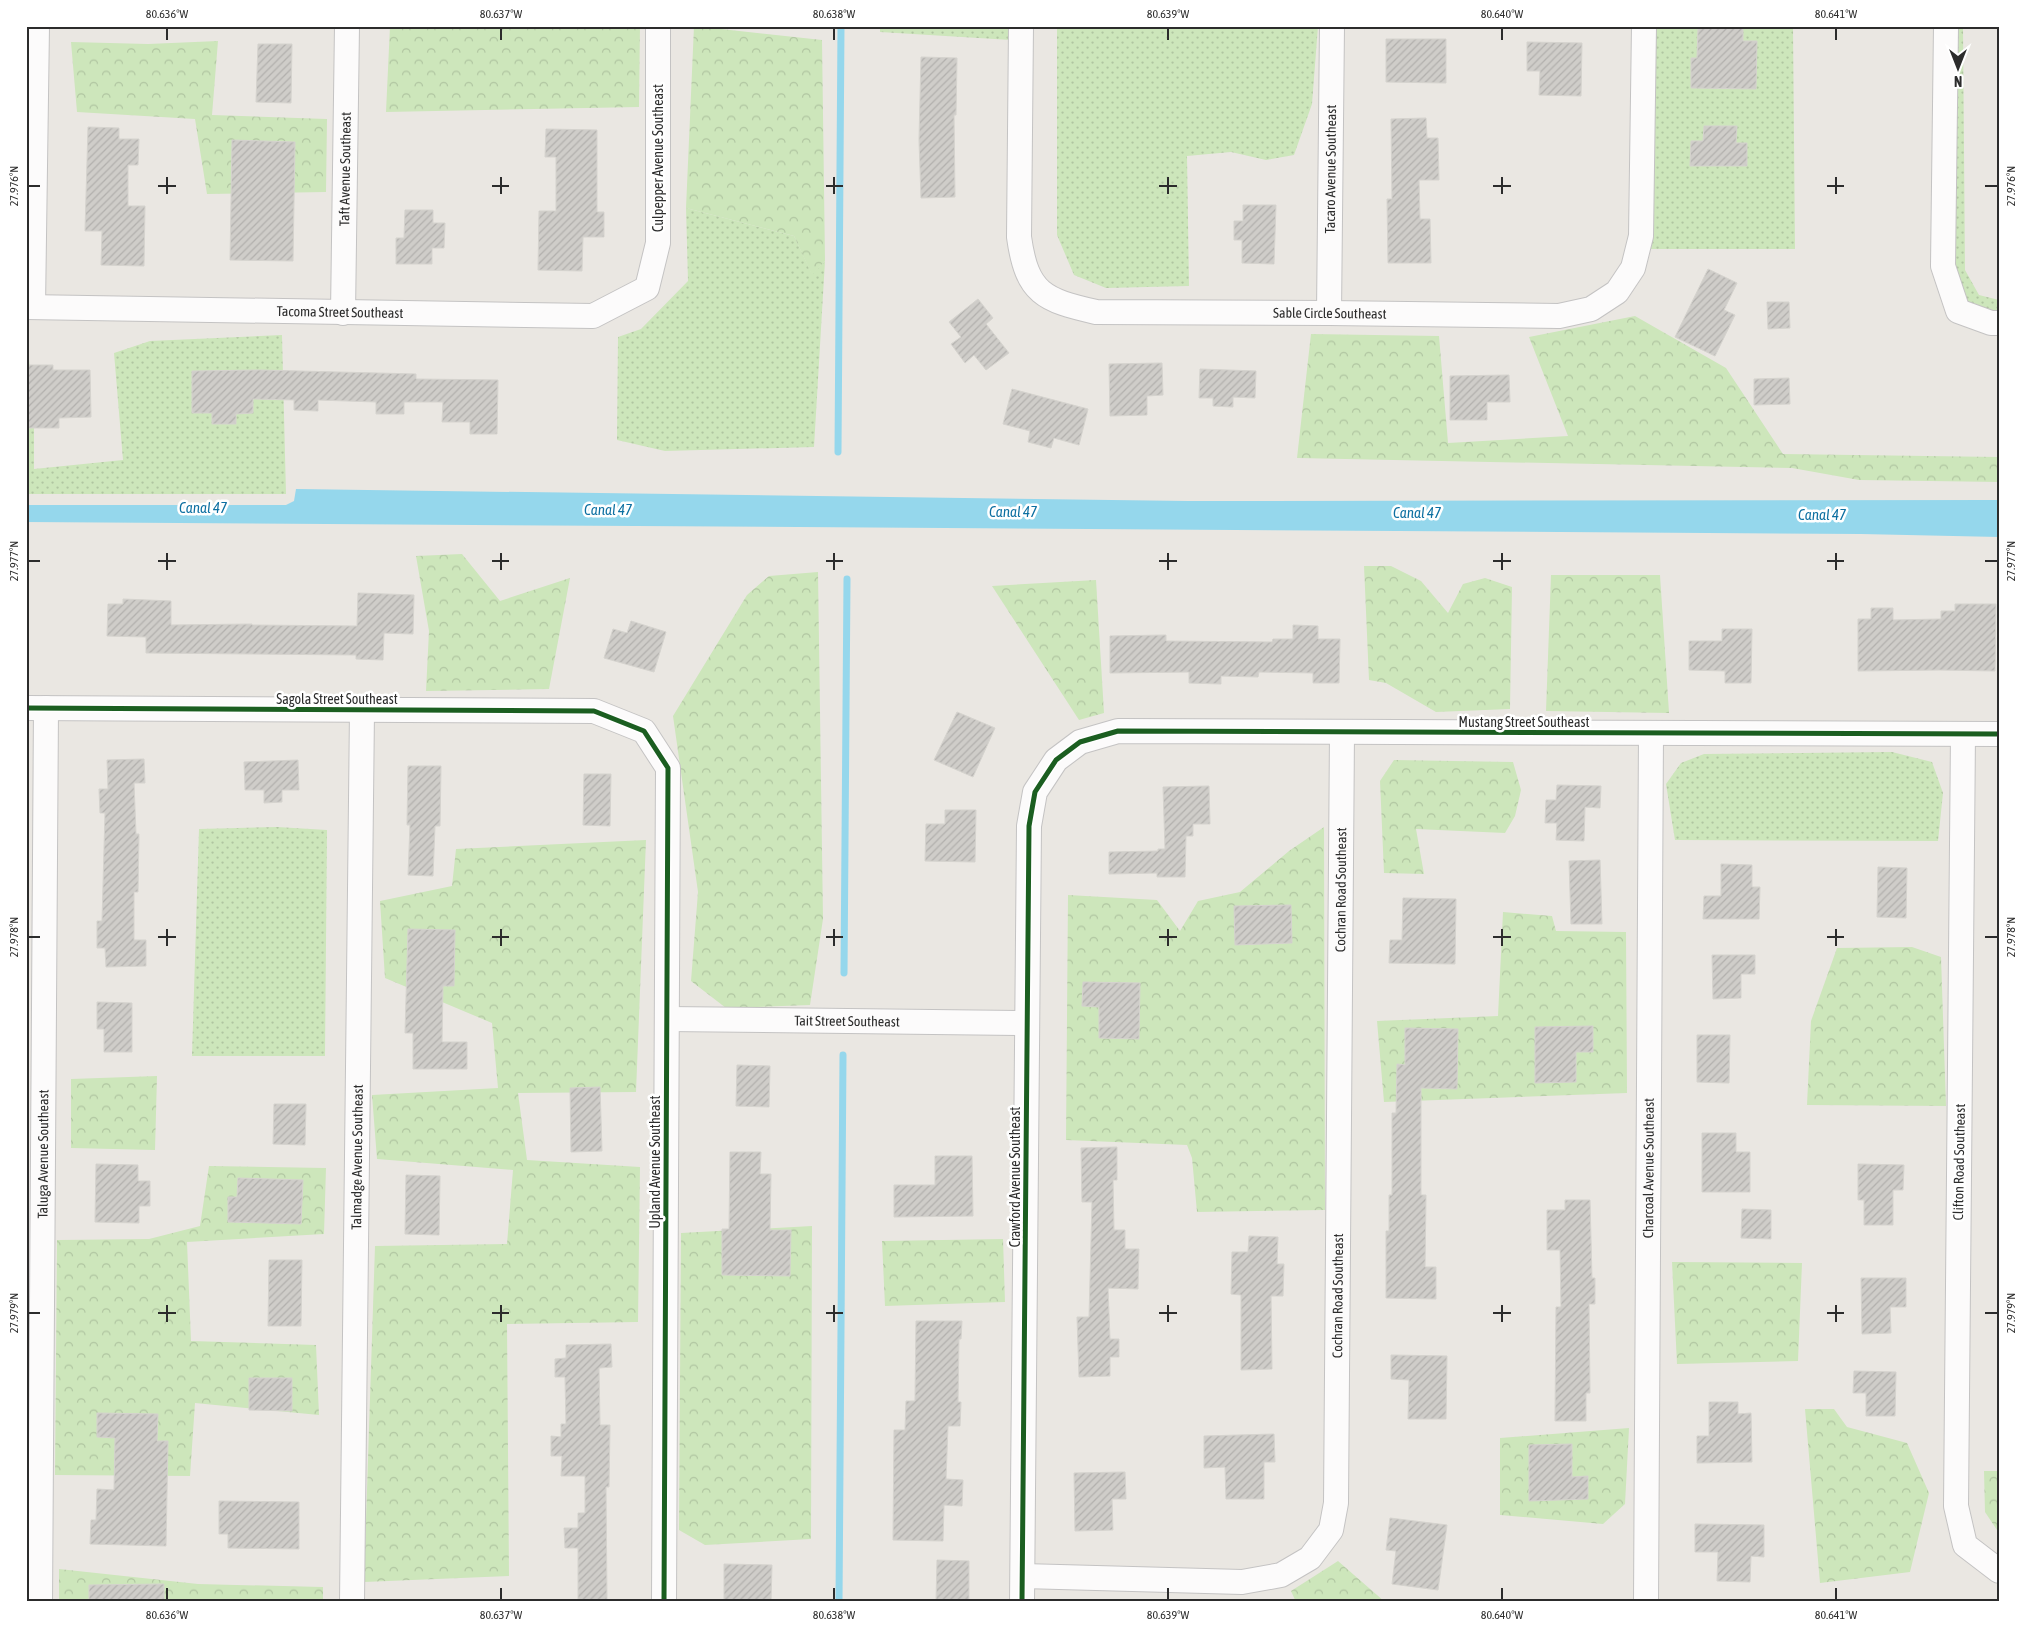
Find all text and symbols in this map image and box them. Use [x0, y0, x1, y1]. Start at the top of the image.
text: 80.636°W [146, 7, 188, 21]
text: 80.637°W [480, 7, 522, 21]
text: 80.638°W [813, 7, 855, 21]
text: 80.639°W [1147, 7, 1189, 21]
text: 80.640°W [1481, 7, 1523, 21]
text: 80.641°W [1815, 7, 1857, 21]
north arrow [1932, 42, 1982, 92]
text: N [1954, 73, 1962, 89]
street label: Culpepper Avenue Southeast [650, 84, 666, 232]
street label: Tacaro Avenue Southeast [1322, 105, 1339, 233]
street label: Taft Avenue Southeast [336, 112, 354, 226]
text: 27.976°N [7, 166, 21, 206]
text: 27.976°N [2004, 166, 2018, 206]
street label: Tacoma Street Southeast [277, 303, 403, 321]
street label: Sable Circle Southeast [1273, 305, 1387, 322]
water label: Canal 47 [179, 499, 227, 516]
water label: Canal 47 [584, 501, 632, 518]
water label: Canal 47 [989, 503, 1037, 520]
water label: Canal 47 [1393, 504, 1441, 521]
water label: Canal 47 [1798, 506, 1846, 523]
text: 27.977°N [7, 541, 21, 581]
text: 27.977°N [2004, 541, 2018, 581]
street label: Sagola Street Southeast [276, 691, 398, 707]
street label: Mustang Street Southeast [1459, 714, 1589, 730]
street label: Cochran Road Southeast [1332, 827, 1349, 952]
text: 27.978°N [7, 917, 21, 957]
text: 27.978°N [2004, 917, 2018, 957]
street label: Tait Street Southeast [794, 1012, 900, 1030]
street label: Talmadge Avenue Southeast [348, 1084, 366, 1230]
street label: Taluga Avenue Southeast [35, 1089, 51, 1219]
street label: Upland Avenue Southeast [647, 1095, 663, 1229]
street label: Charcoal Avenue Southeast [1640, 1098, 1657, 1238]
street label: Clifton Road Southeast [1950, 1103, 1968, 1221]
street label: Crawford Avenue Southeast [1007, 1107, 1023, 1247]
street label: Cochran Road Southeast [1329, 1233, 1346, 1358]
text: 27.979°N [7, 1293, 21, 1333]
text: 27.979°N [2004, 1293, 2018, 1333]
text: 80.636°W [146, 1608, 188, 1622]
text: 80.637°W [480, 1608, 522, 1622]
text: 80.638°W [813, 1608, 855, 1622]
text: 80.639°W [1147, 1608, 1189, 1622]
text: 80.640°W [1481, 1608, 1523, 1622]
text: 80.641°W [1815, 1608, 1857, 1622]

